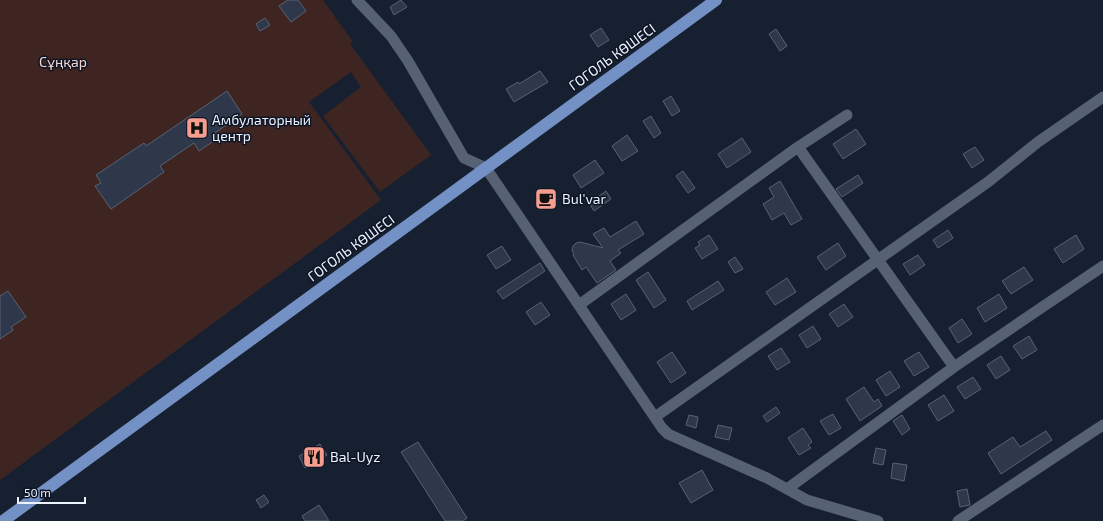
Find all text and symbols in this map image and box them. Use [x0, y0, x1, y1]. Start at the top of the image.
street label: ГОГОЛЬ КӨШЕСІ [565, 19, 658, 94]
park label: Сұңқар [39, 53, 87, 70]
place label: Амбулаторный центр [212, 111, 311, 144]
hospital icon: Амбулаторный центр [184, 115, 210, 141]
cafe icon: Bul'var [533, 186, 559, 212]
place label: Bul'var [562, 190, 606, 207]
street label: ГОГОЛЬ КӨШЕСІ [304, 210, 397, 285]
restaurant icon: Bal-Uyz [301, 444, 327, 470]
place label: Bal-Uyz [330, 448, 380, 465]
scale bar [18, 479, 85, 505]
text: 50 m [24, 485, 51, 499]

